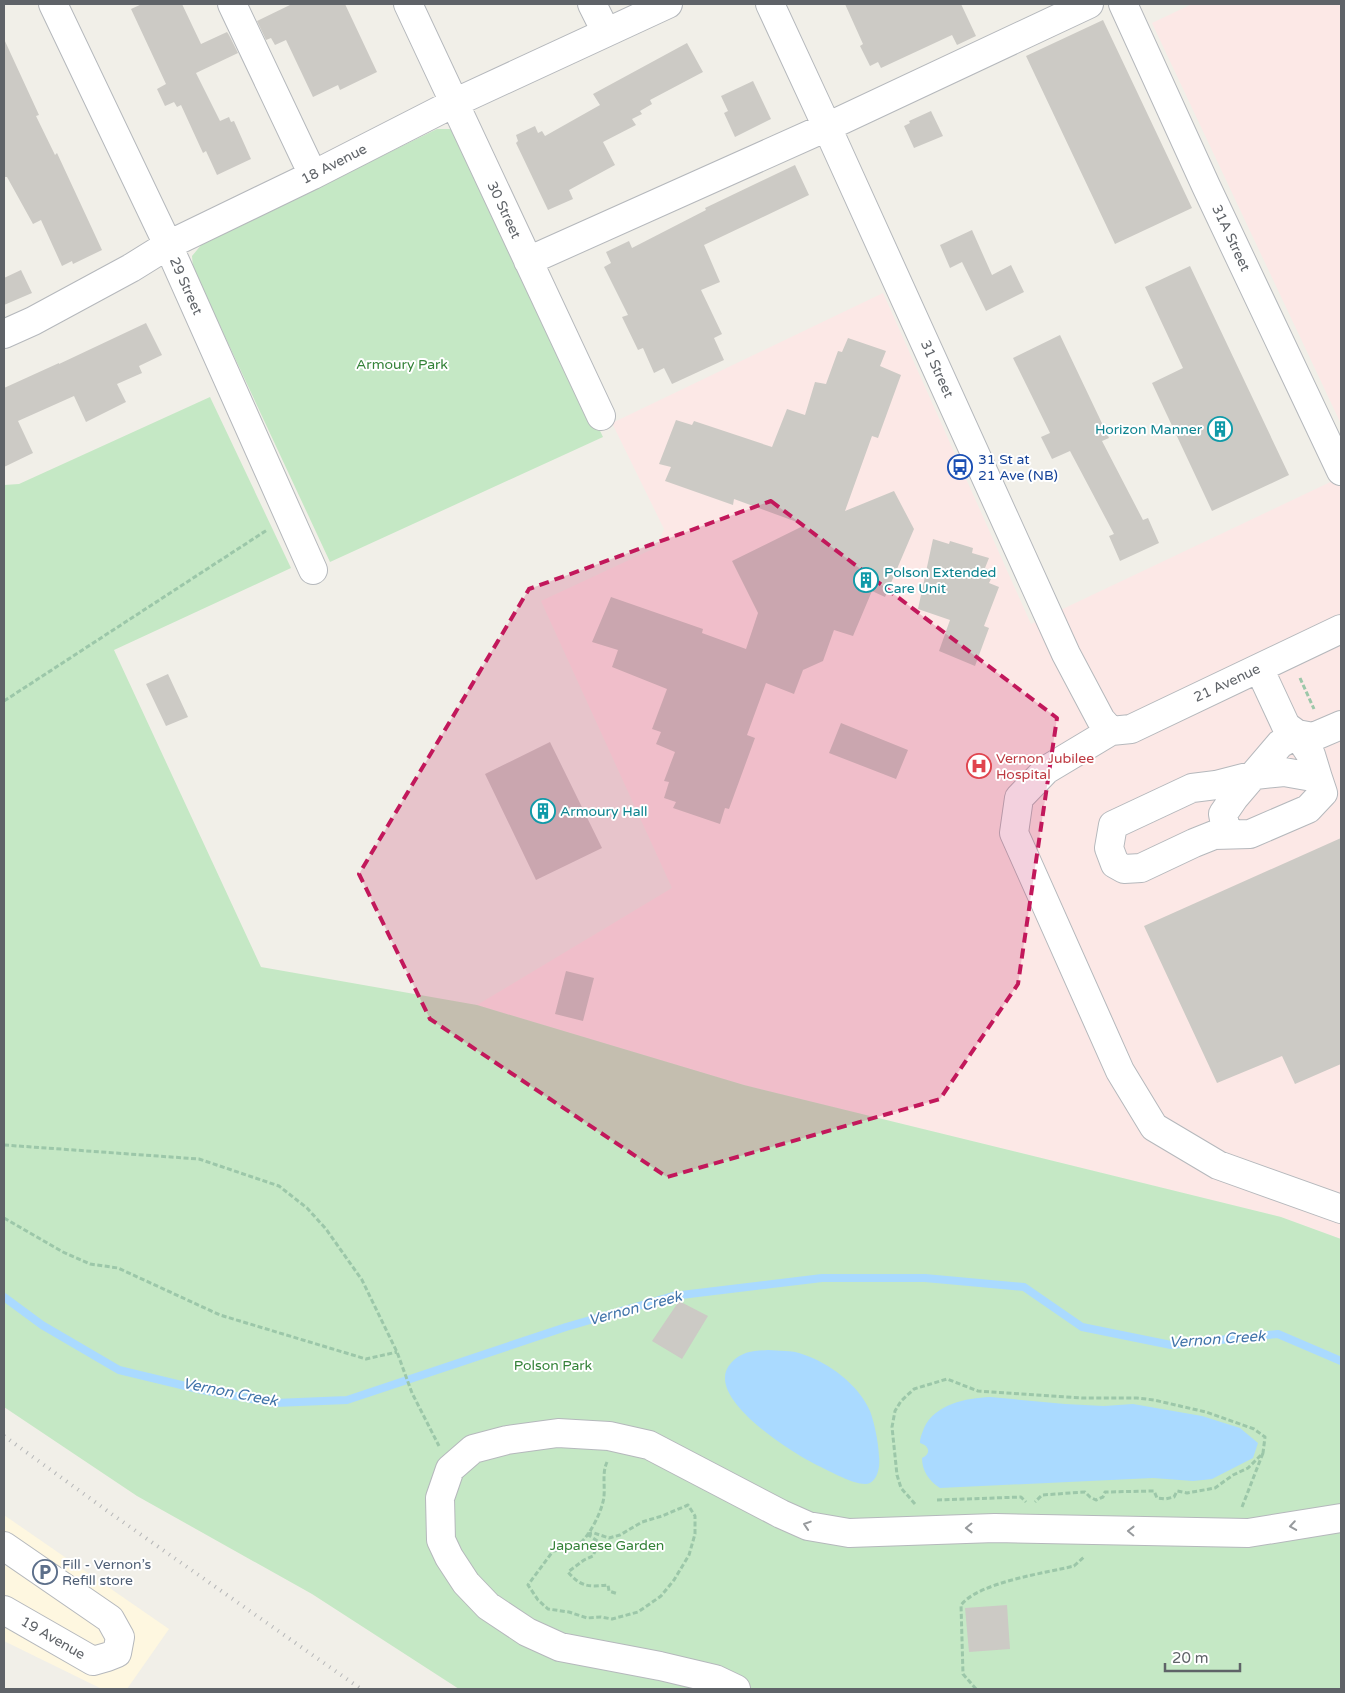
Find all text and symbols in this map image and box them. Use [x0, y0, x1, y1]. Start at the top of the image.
street label: 18 Avenue [298, 140, 370, 188]
street label: 30 Street [483, 179, 525, 242]
street label: 31A Street [1208, 202, 1254, 275]
street label: 29 Street [166, 255, 206, 318]
street label: 31 Street [917, 338, 957, 401]
park label: Armoury Park [356, 356, 448, 373]
building icon: Horizon Manner [1207, 416, 1233, 442]
place label: Horizon Manner [1095, 421, 1203, 438]
place label: 31 St at 21 Ave (NB) [978, 451, 1058, 484]
bus stop icon: 31 St at 21 Ave (NB) [947, 454, 973, 480]
place label: Polson Extended Care Unit [884, 564, 996, 597]
building icon: Polson Extended Care Unit [853, 567, 879, 593]
street label: 21 Avenue [1191, 660, 1263, 706]
place label: Vernon Jubilee Hospital [996, 750, 1094, 783]
hospital icon: Vernon Jubilee Hospital [966, 753, 992, 779]
building icon: Armoury Hall [530, 798, 556, 824]
place label: Armoury Hall [560, 803, 648, 820]
water label: Vernon Creek [586, 1286, 686, 1329]
water label: Vernon Creek [1168, 1327, 1267, 1351]
park label: Polson Park [514, 1357, 593, 1374]
water label: Vernon Creek [181, 1374, 281, 1410]
one-way arrow [803, 1520, 812, 1530]
one-way arrow [1289, 1520, 1297, 1530]
one-way arrow [964, 1523, 972, 1534]
one-way arrow [1127, 1525, 1135, 1536]
park label: Japanese Garden [550, 1537, 664, 1554]
place label: Fill - Vernon’s Refill store [62, 1556, 152, 1589]
parking icon: Fill - Vernon’s Refill store [32, 1559, 58, 1585]
street label: 19 Avenue [18, 1613, 88, 1663]
scale bar [1165, 1640, 1240, 1672]
text: 20 m [1172, 1649, 1209, 1667]

